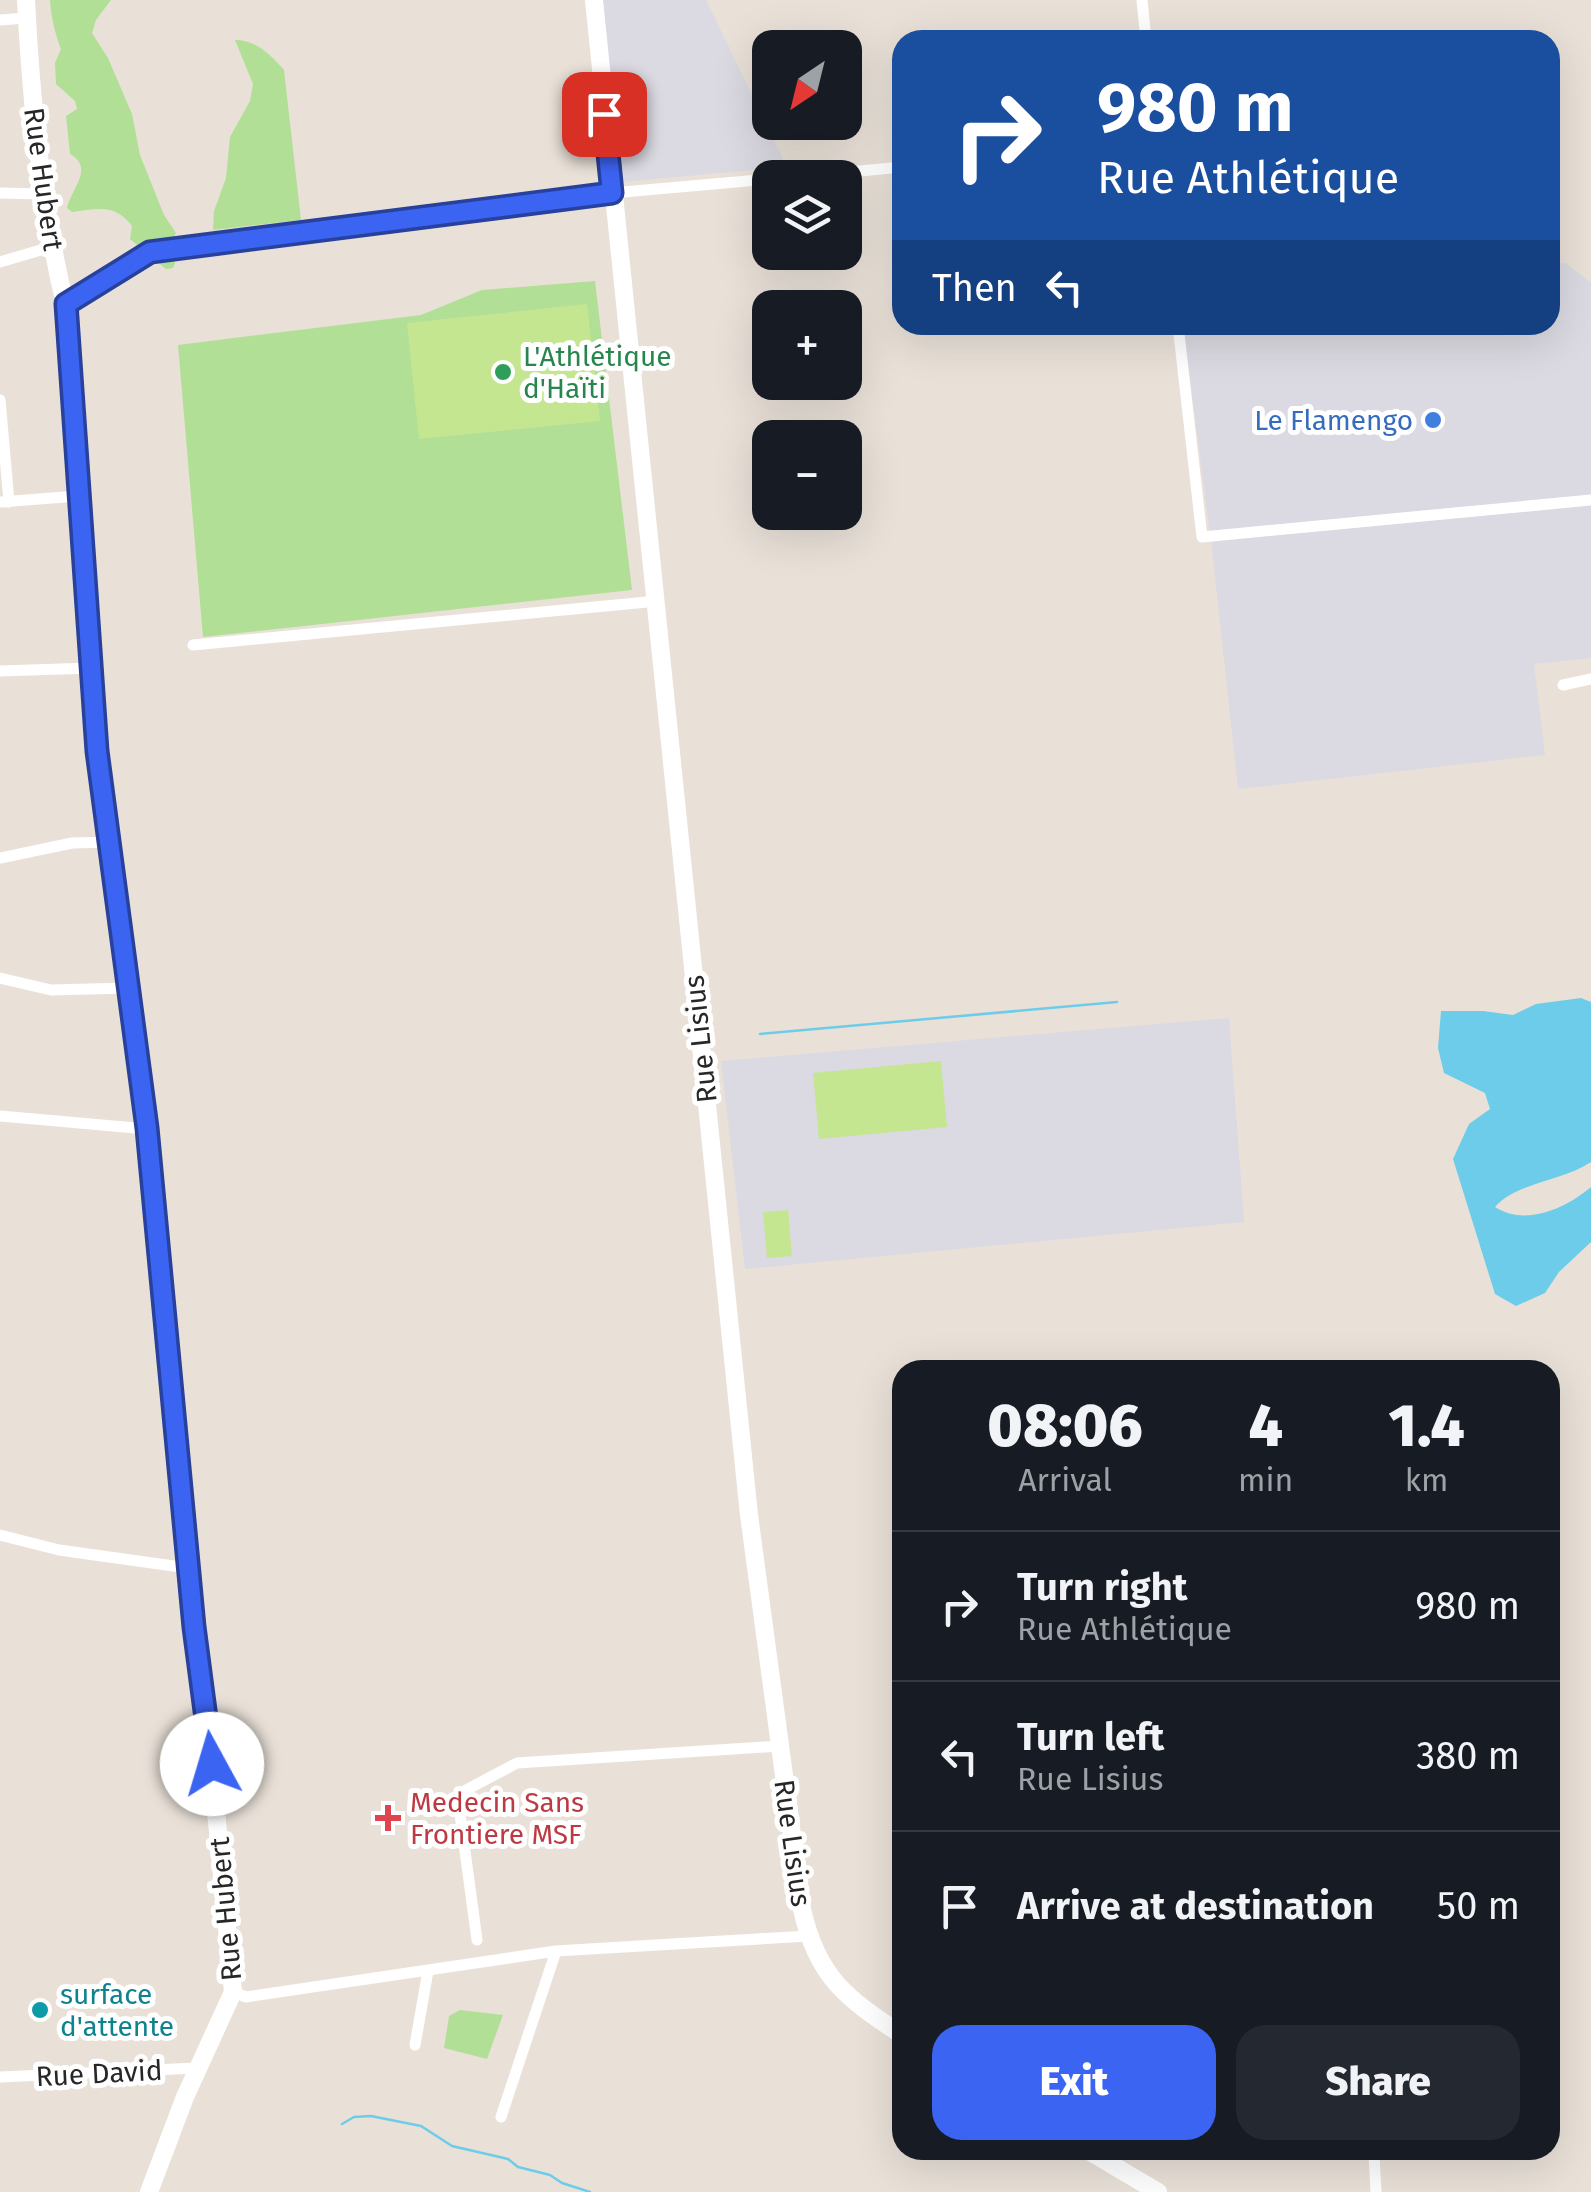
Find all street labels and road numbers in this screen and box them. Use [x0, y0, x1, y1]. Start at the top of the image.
street label: Rue Hubert [17, 105, 70, 254]
street label: Rue Lisius [677, 974, 724, 1104]
street label: Rue Lisius [767, 1777, 818, 1909]
street label: Rue Hubert [203, 1835, 248, 1982]
street label: Rue David [35, 2054, 163, 2093]

